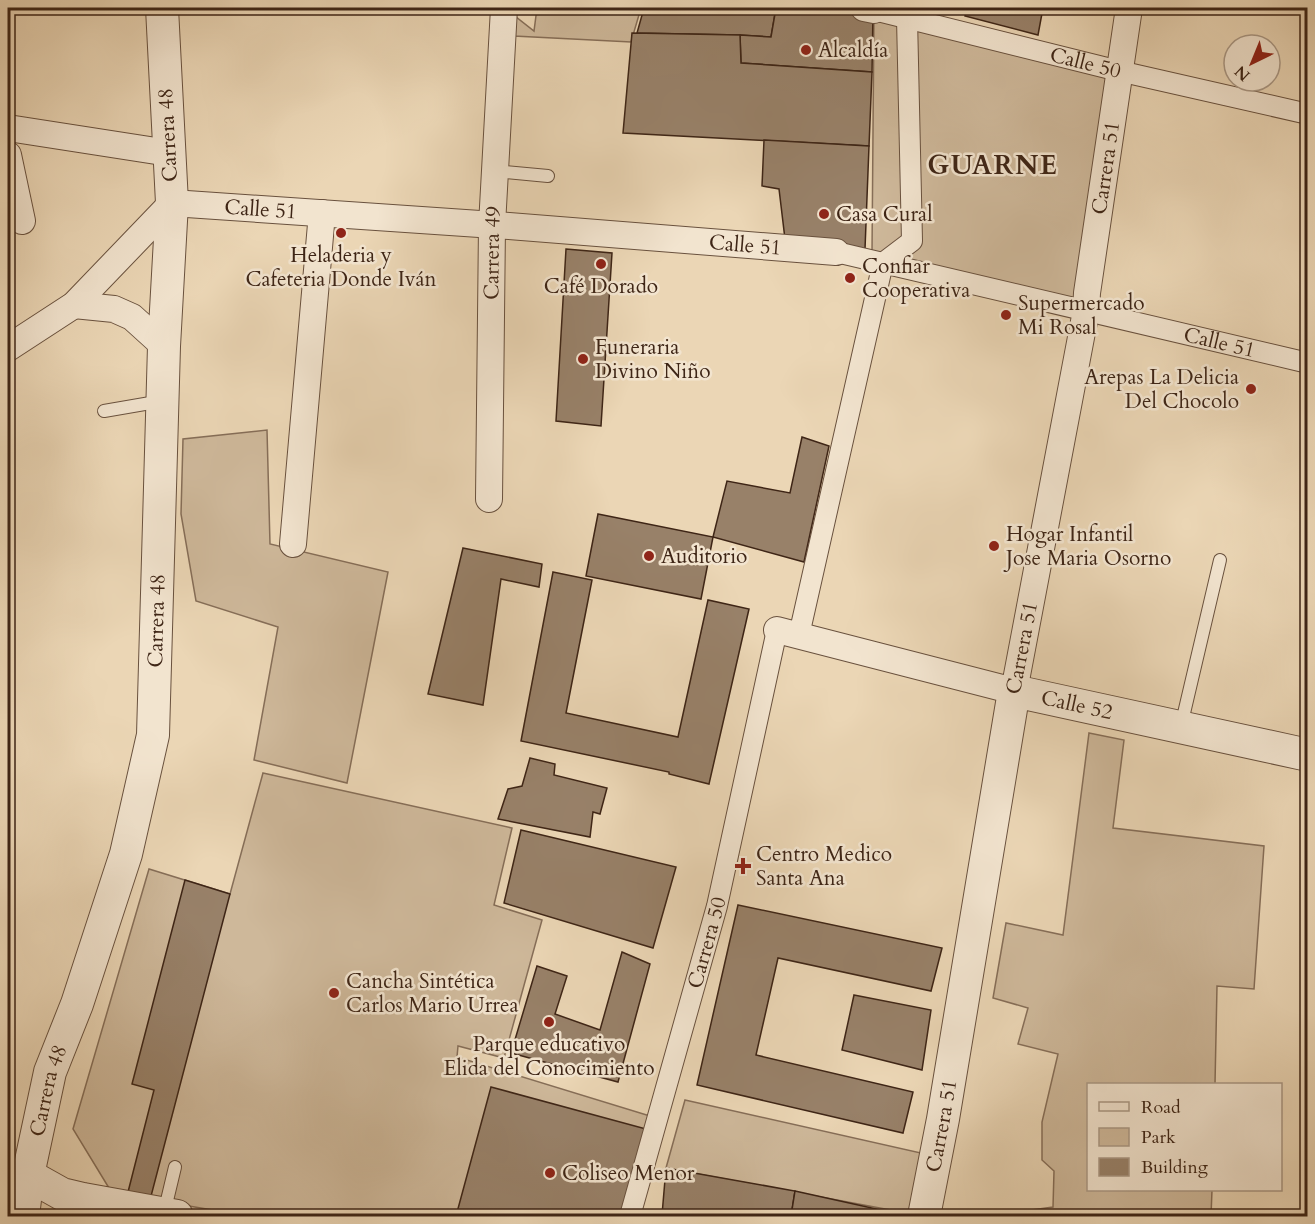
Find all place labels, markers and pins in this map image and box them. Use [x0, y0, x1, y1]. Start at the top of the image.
place label: Alcaldía [818, 36, 888, 65]
marker: Alcaldía [799, 43, 813, 57]
place label: Casa Cural [836, 200, 933, 229]
marker: Casa Cural [817, 207, 831, 221]
marker: Heladeria y Cafeteria Donde Iván [334, 226, 348, 240]
place label: Heladeria y Cafeteria Donde Iván [245, 241, 437, 294]
place label: Confiar Cooperativa [862, 252, 970, 305]
marker: Café Dorado [594, 257, 608, 271]
marker: Confiar Cooperativa [843, 271, 857, 285]
place label: Café Dorado [544, 272, 658, 301]
place label: Supermercado Mi Rosal [1018, 289, 1145, 342]
marker: Supermercado Mi Rosal [999, 308, 1013, 322]
place label: Funeraria Divino Niño [595, 333, 711, 386]
marker: Funeraria Divino Niño [576, 352, 590, 366]
place label: Arepas La Delicia Del Chocolo [1084, 363, 1239, 416]
marker: Arepas La Delicia Del Chocolo [1244, 382, 1258, 396]
place label: Hogar Infantil Jose Maria Osorno [1003, 520, 1171, 573]
marker: Hogar Infantil Jose Maria Osorno [987, 539, 1001, 553]
place label: Auditorio [661, 542, 747, 571]
marker: Auditorio [642, 549, 656, 563]
place label: Centro Medico Santa Ana [756, 840, 892, 893]
marker: Centro Medico Santa Ana [734, 857, 752, 875]
place label: Cancha Sintética Carlos Mario Urrea [346, 967, 519, 1020]
marker: Cancha Sintética Carlos Mario Urrea [327, 986, 341, 1000]
marker: Parque educativo Elida del Conocimiento [542, 1015, 556, 1029]
place label: Parque educativo Elida del Conocimiento [443, 1030, 655, 1083]
place label: Coliseo Menor [562, 1159, 695, 1188]
marker: Coliseo Menor [543, 1166, 557, 1180]

